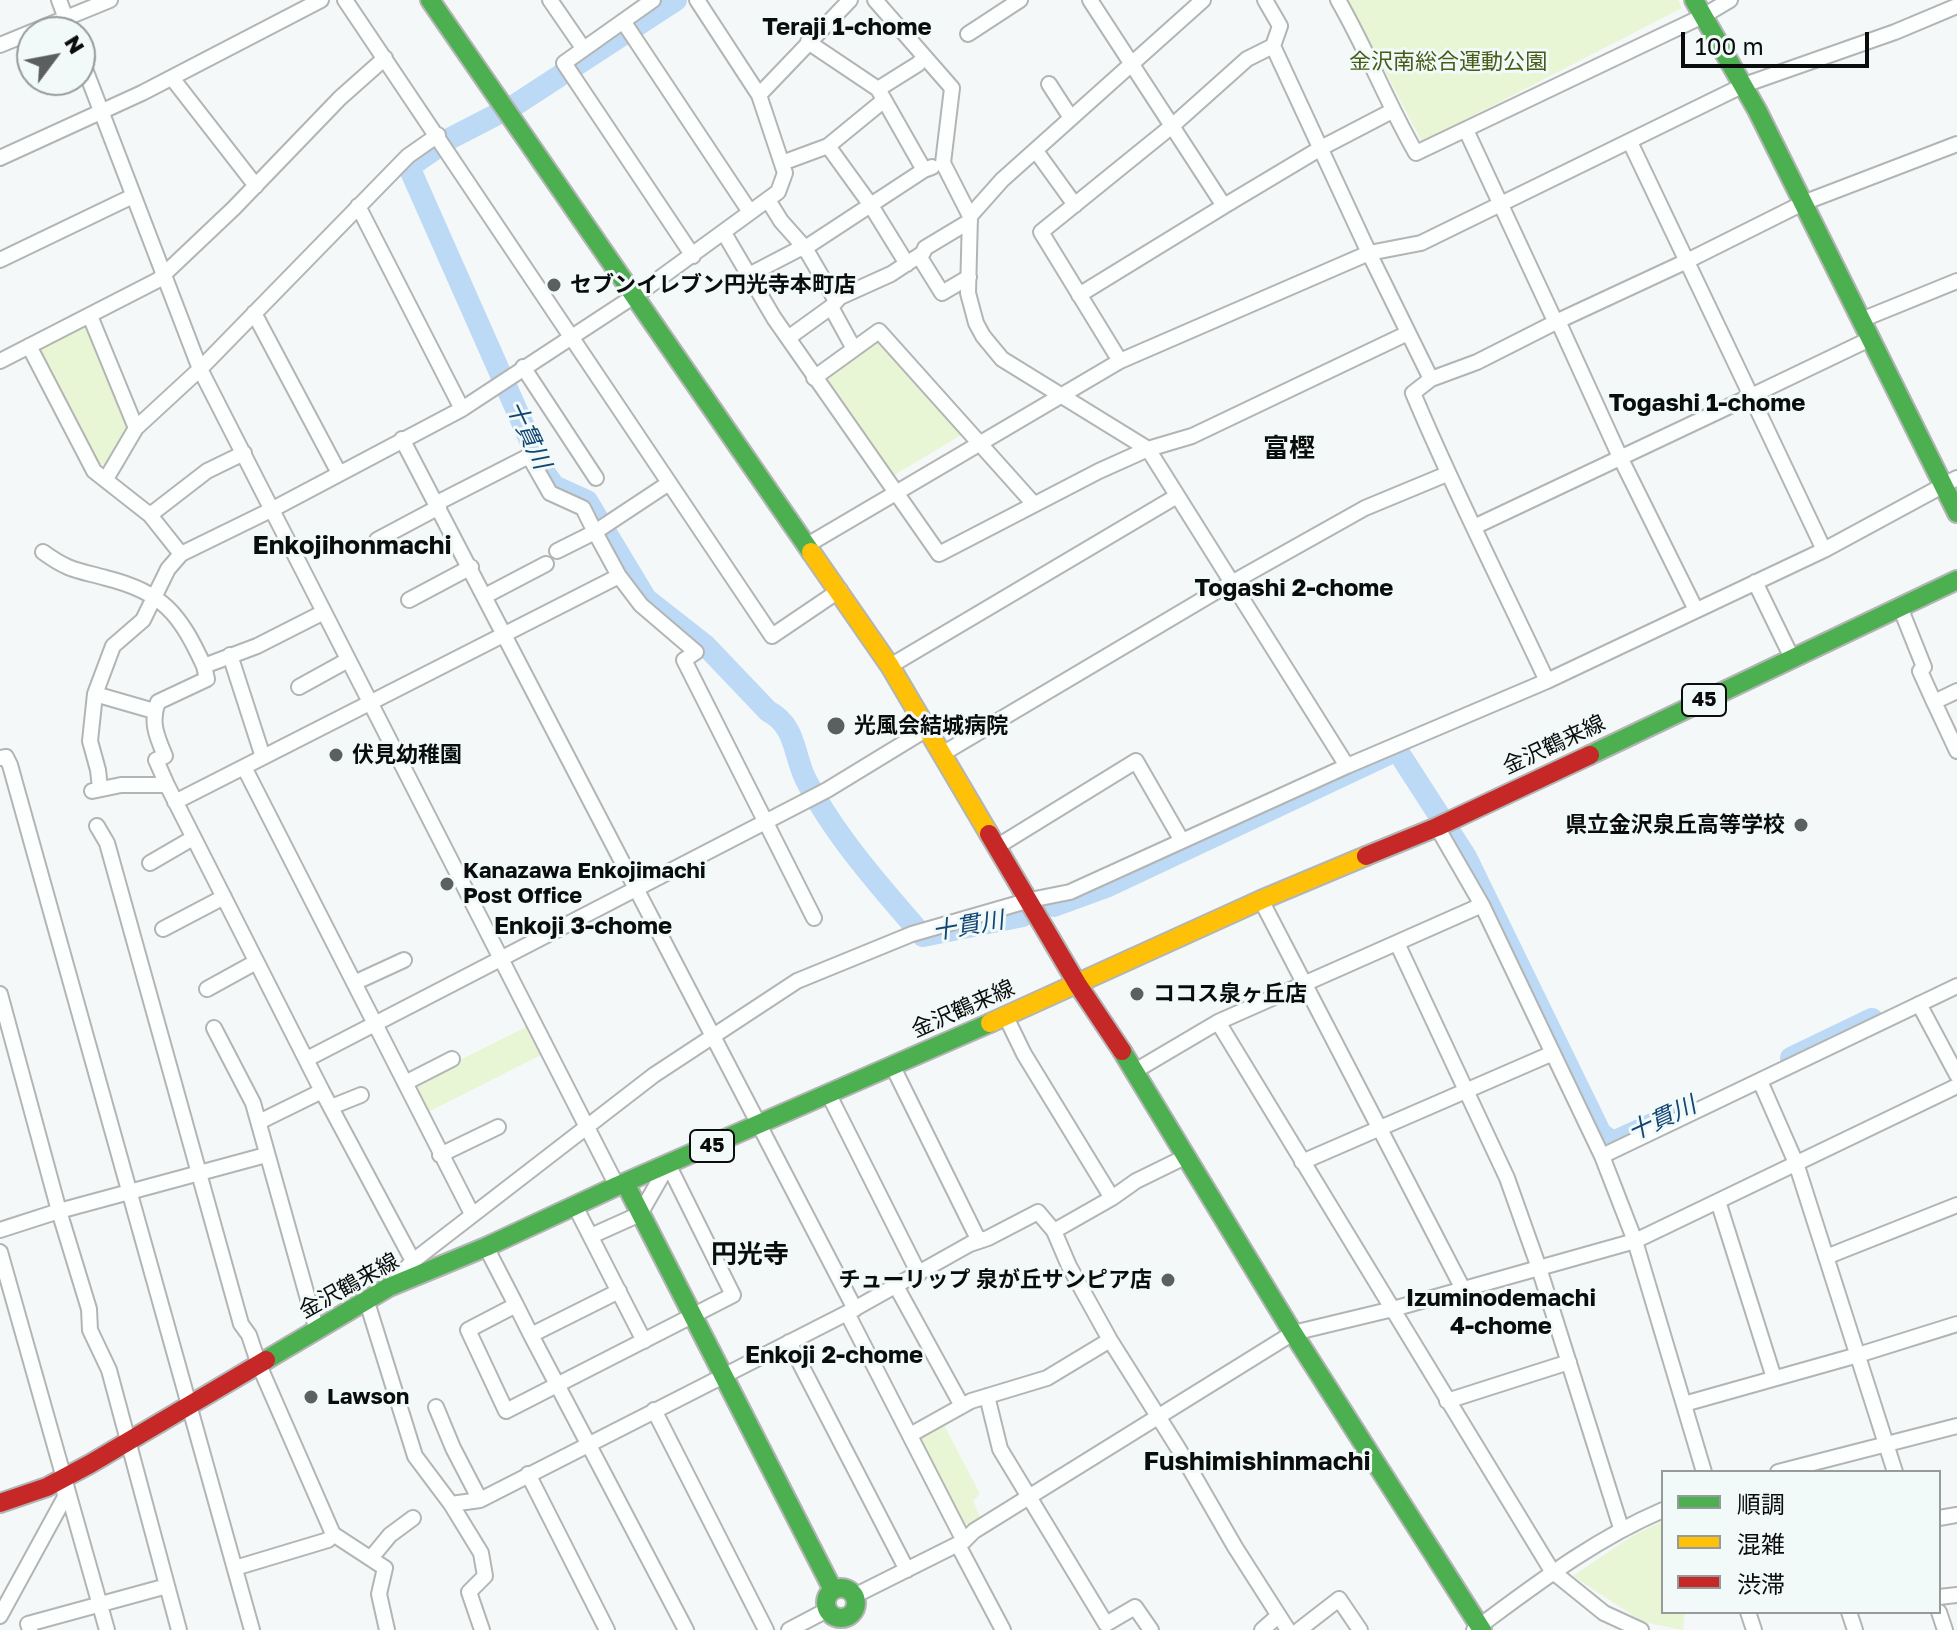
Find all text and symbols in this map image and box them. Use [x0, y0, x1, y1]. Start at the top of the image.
district label: Teraji 1-chome [762, 13, 932, 41]
north arrow [16, 16, 96, 96]
scale bar [1685, 16, 1873, 66]
text: N [59, 30, 91, 58]
text: 100 m [1695, 31, 1764, 60]
park label: 金沢南総合運動公園 [1349, 49, 1547, 75]
place label: セブンイレブン円光寺本町店 [570, 272, 856, 298]
marker: セブンイレブン円光寺本町店 [545, 276, 563, 294]
district label: Togashi 1-chome [1609, 389, 1805, 417]
water label: 十貫川 [500, 396, 556, 474]
district label: 富樫 [1263, 433, 1315, 465]
district label: Enkojihonmachi [252, 530, 452, 562]
district label: Togashi 2-chome [1195, 574, 1393, 602]
road number: 45 [1682, 684, 1726, 716]
street label: 金沢鶴来線 [1499, 710, 1609, 780]
place label: 光風会結城病院 [854, 713, 1008, 739]
marker: 光風会結城病院 [825, 715, 847, 737]
place label: 伏見幼稚園 [352, 742, 462, 768]
marker: 伏見幼稚園 [327, 746, 345, 764]
place label: 県立金沢泉丘高等学校 [1565, 812, 1785, 838]
marker: 県立金沢泉丘高等学校 [1792, 816, 1810, 834]
place label: Kanazawa Enkojimachi Post Office [463, 858, 706, 910]
marker: Kanazawa Enkojimachi Post Office [438, 875, 456, 893]
water label: 十貫川 [930, 906, 1006, 946]
district label: Enkoji 3-chome [494, 912, 672, 940]
street label: 金沢鶴来線 [907, 975, 1019, 1043]
place label: ココス泉ヶ丘店 [1153, 981, 1307, 1007]
marker: ココス泉ヶ丘店 [1128, 985, 1146, 1003]
water label: 十貫川 [1623, 1091, 1701, 1147]
road number: 45 [690, 1130, 734, 1162]
district label: 円光寺 [711, 1239, 789, 1271]
street label: 金沢鶴来線 [294, 1248, 404, 1324]
place label: チューリップ 泉が丘サンピア店 [839, 1267, 1152, 1293]
marker: チューリップ 泉が丘サンピア店 [1159, 1271, 1177, 1289]
district label: Izuminodemachi 4-chome [1406, 1284, 1596, 1340]
district label: Enkoji 2-chome [745, 1341, 923, 1369]
place label: Lawson [327, 1384, 409, 1410]
marker: Lawson [302, 1388, 320, 1406]
district label: Fushimishinmachi [1143, 1446, 1371, 1478]
legend [1661, 1470, 1941, 1614]
text: 順調 [1737, 1489, 1785, 1518]
text: 混雑 [1737, 1529, 1785, 1558]
text: 渋滞 [1737, 1569, 1785, 1598]

